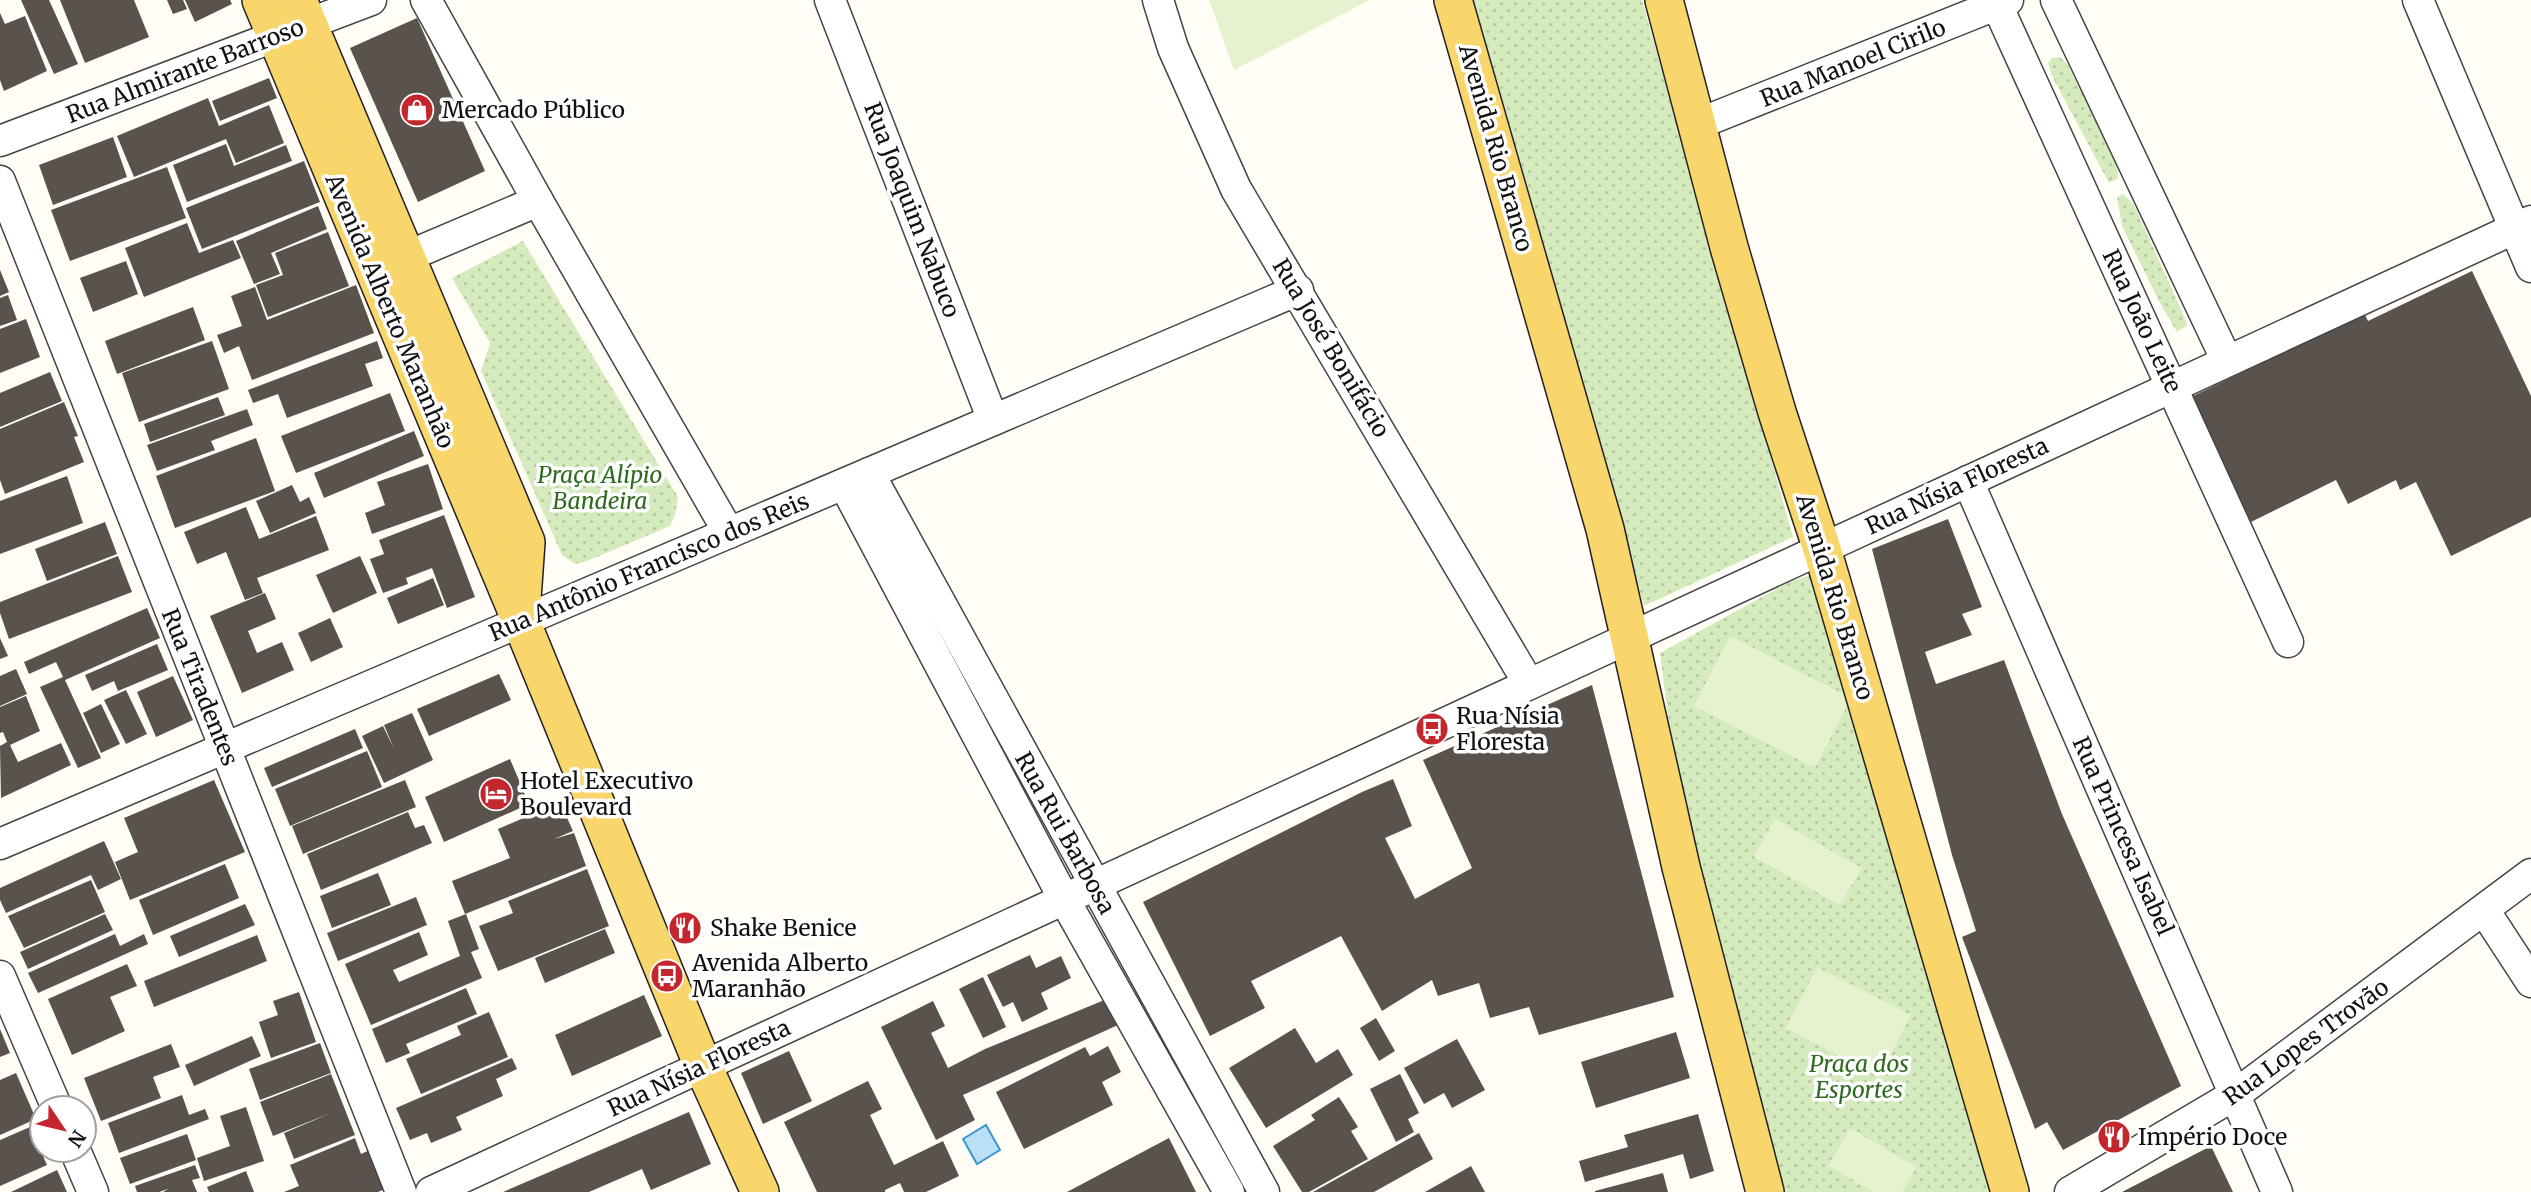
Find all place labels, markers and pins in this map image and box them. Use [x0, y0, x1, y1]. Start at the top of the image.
shop icon: Mercado Público [398, 91, 436, 129]
place label: Mercado Público [442, 95, 625, 124]
place label: Rua Nísia Floresta [1456, 701, 1560, 756]
bus stop icon: Rua Nísia Floresta [1413, 710, 1451, 748]
place label: Hotel Executivo Boulevard [520, 766, 693, 821]
hotel icon: Hotel Executivo Boulevard [477, 775, 515, 813]
restaurant icon: Shake Benice [666, 909, 704, 947]
place label: Shake Benice [710, 913, 857, 942]
place label: Avenida Alberto Maranhão [691, 948, 868, 1003]
bus stop icon: Avenida Alberto Maranhão [648, 957, 686, 995]
restaurant icon: Império Doce [2095, 1118, 2133, 1156]
place label: Império Doce [2138, 1122, 2287, 1151]

